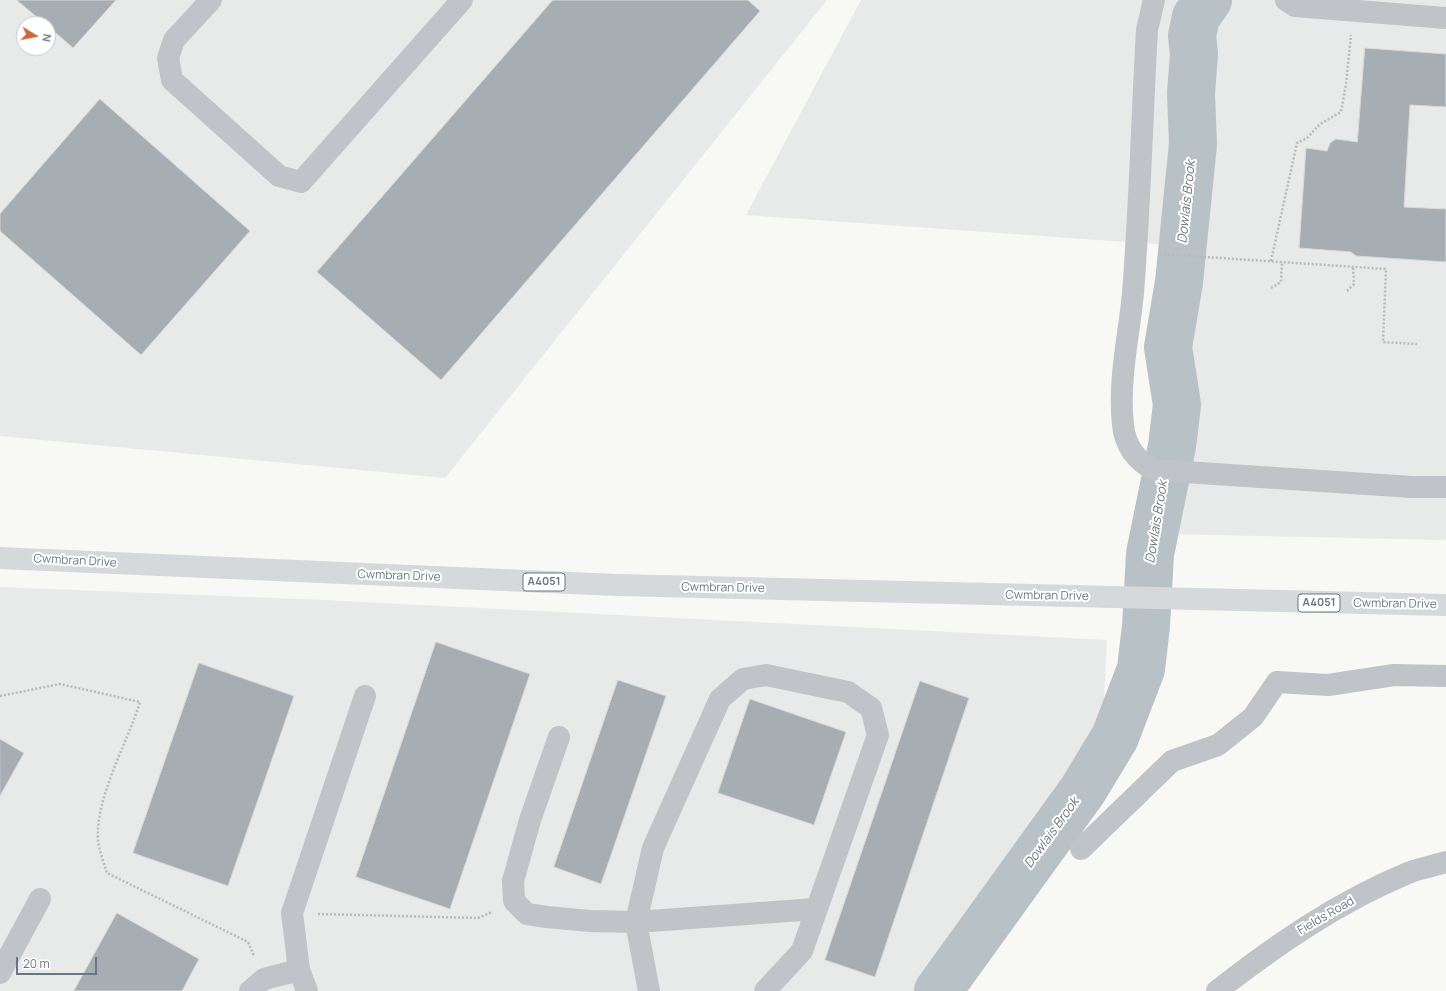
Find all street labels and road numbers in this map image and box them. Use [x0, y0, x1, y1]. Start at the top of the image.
street label: Cwmbran Drive [33, 552, 117, 570]
street label: Cwmbran Drive [357, 567, 441, 585]
road number: A4051 [523, 573, 565, 591]
street label: Cwmbran Drive [681, 580, 765, 596]
street label: Cwmbran Drive [1005, 588, 1089, 604]
road number: A4051 [1298, 594, 1340, 612]
street label: Cwmbran Drive [1353, 596, 1437, 612]
street label: Fields Road [1295, 894, 1357, 938]

